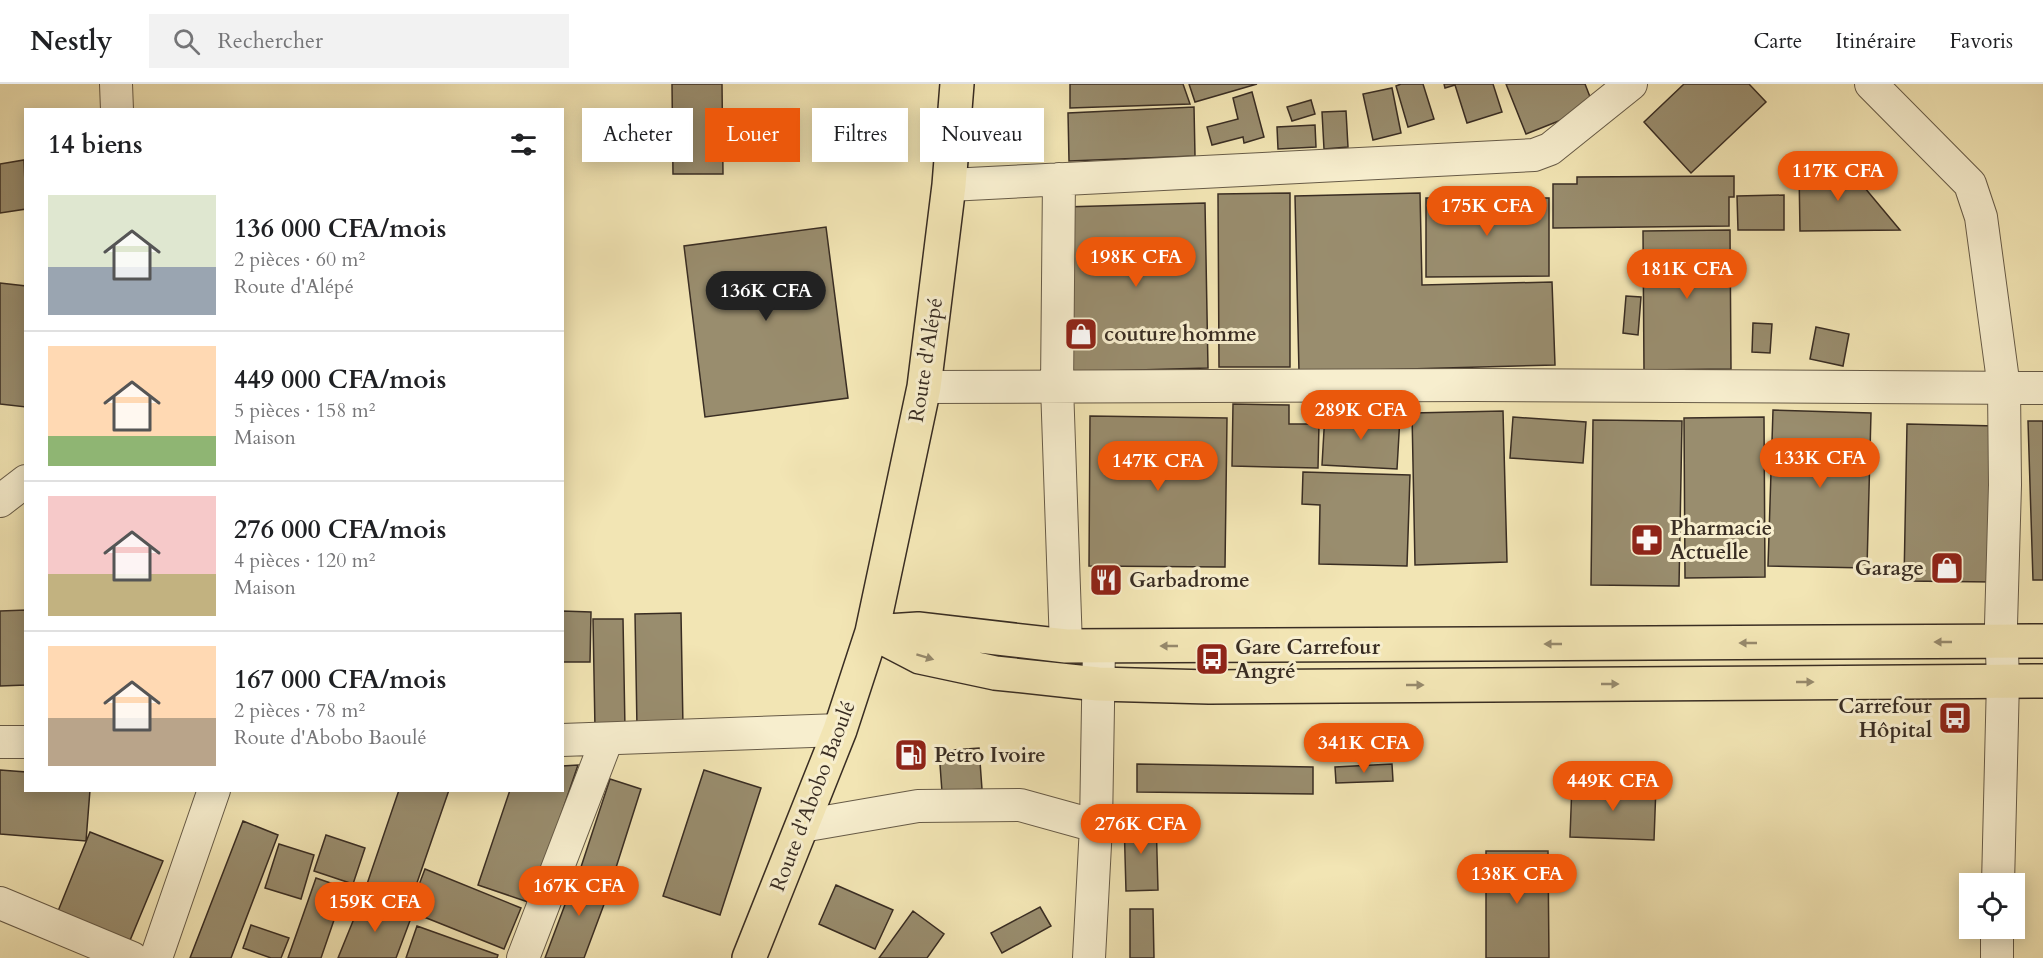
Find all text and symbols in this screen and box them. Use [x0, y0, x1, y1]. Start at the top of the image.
search box [149, 14, 569, 68]
text: Nestly [30, 22, 113, 60]
icon: search [170, 25, 203, 58]
text: Rechercher [218, 26, 323, 56]
text: Carte [1753, 27, 1802, 56]
text: Itinéraire [1835, 27, 1916, 56]
text: Favoris [1949, 27, 2013, 56]
chip: Acheter [582, 108, 693, 162]
chip: Louer [705, 108, 800, 162]
chip: Filtres [812, 108, 908, 162]
chip: Nouveau [920, 108, 1044, 162]
text: 14 biens [48, 127, 143, 162]
icon: filters [507, 128, 540, 161]
pin: 117K CFA [1776, 151, 1900, 202]
text: 117K CFA [1792, 157, 1884, 184]
pin: 175K CFA [1425, 186, 1549, 237]
text: 175K CFA [1441, 192, 1533, 219]
text: 136 000 CFA/mois [234, 211, 446, 246]
icon: home [96, 219, 168, 291]
pin: 198K CFA [1074, 237, 1198, 288]
text: 198K CFA [1090, 243, 1182, 270]
text: 2 pièces · 60 m² [234, 246, 365, 273]
pin: 181K CFA [1625, 249, 1749, 300]
text: 181K CFA [1641, 255, 1733, 282]
pin: 136K CFA [704, 271, 828, 322]
text: Route d'Alépé [234, 273, 354, 300]
text: 136K CFA [720, 277, 812, 304]
street label: Route d'Alépé [902, 296, 950, 424]
shop icon: couture homme [1063, 316, 1099, 352]
place label: couture homme [1104, 320, 1257, 349]
text: 449 000 CFA/mois [234, 362, 446, 397]
icon: home [96, 370, 168, 442]
pin: 289K CFA [1299, 390, 1423, 441]
text: 289K CFA [1315, 396, 1407, 423]
text: 5 pièces · 158 m² [234, 397, 375, 424]
text: Maison [234, 424, 296, 451]
pin: 133K CFA [1758, 438, 1882, 489]
pin: 147K CFA [1096, 441, 1220, 492]
text: 133K CFA [1774, 444, 1866, 471]
text: 147K CFA [1112, 447, 1204, 474]
text: 276 000 CFA/mois [234, 512, 446, 547]
place label: Pharmacie Actuelle [1670, 514, 1772, 567]
icon: home [96, 520, 168, 592]
pharmacy icon: Pharmacie Actuelle [1629, 522, 1665, 558]
text: 4 pièces · 120 m² [234, 547, 375, 574]
shop icon: Garage [1929, 550, 1965, 586]
place label: Garage [1855, 554, 1924, 583]
restaurant icon: Garbadrome [1088, 562, 1124, 598]
place label: Garbadrome [1129, 566, 1250, 595]
text: Maison [234, 574, 296, 601]
place label: Gare Carrefour Angré [1235, 633, 1381, 686]
one-way arrow [1933, 637, 1952, 647]
one-way arrow [1738, 638, 1757, 648]
one-way arrow [1543, 639, 1562, 649]
one-way arrow [1159, 641, 1178, 651]
bus stop icon: Gare Carrefour Angré [1194, 641, 1230, 677]
one-way arrow [916, 653, 934, 662]
text: 167 000 CFA/mois [234, 662, 446, 697]
icon: home [96, 670, 168, 742]
one-way arrow [1795, 677, 1814, 687]
one-way arrow [1600, 679, 1619, 689]
one-way arrow [1405, 681, 1424, 690]
place label: Carrefour Hôpital [1838, 692, 1933, 745]
street label: Route d'Abobo Baoulé [763, 696, 863, 896]
text: 2 pièces · 78 m² [234, 697, 365, 724]
bus stop icon: Carrefour Hôpital [1937, 700, 1973, 736]
pin: 341K CFA [1302, 723, 1426, 774]
text: Route d'Abobo Baoulé [234, 724, 426, 751]
text: 341K CFA [1318, 729, 1410, 756]
fuel station icon: Petro Ivoire [893, 737, 929, 773]
place label: Petro Ivoire [934, 741, 1046, 770]
pin: 449K CFA [1551, 761, 1675, 812]
text: 449K CFA [1567, 767, 1659, 794]
pin: 276K CFA [1079, 804, 1203, 855]
text: 276K CFA [1095, 810, 1187, 837]
pin: 138K CFA [1455, 854, 1579, 905]
text: 138K CFA [1471, 860, 1563, 887]
pin: 167K CFA [517, 866, 641, 917]
text: 167K CFA [533, 872, 625, 899]
map controls [1959, 873, 2025, 939]
button: locate [1959, 873, 2025, 939]
pin: 159K CFA [313, 882, 437, 933]
text: 159K CFA [329, 888, 421, 915]

